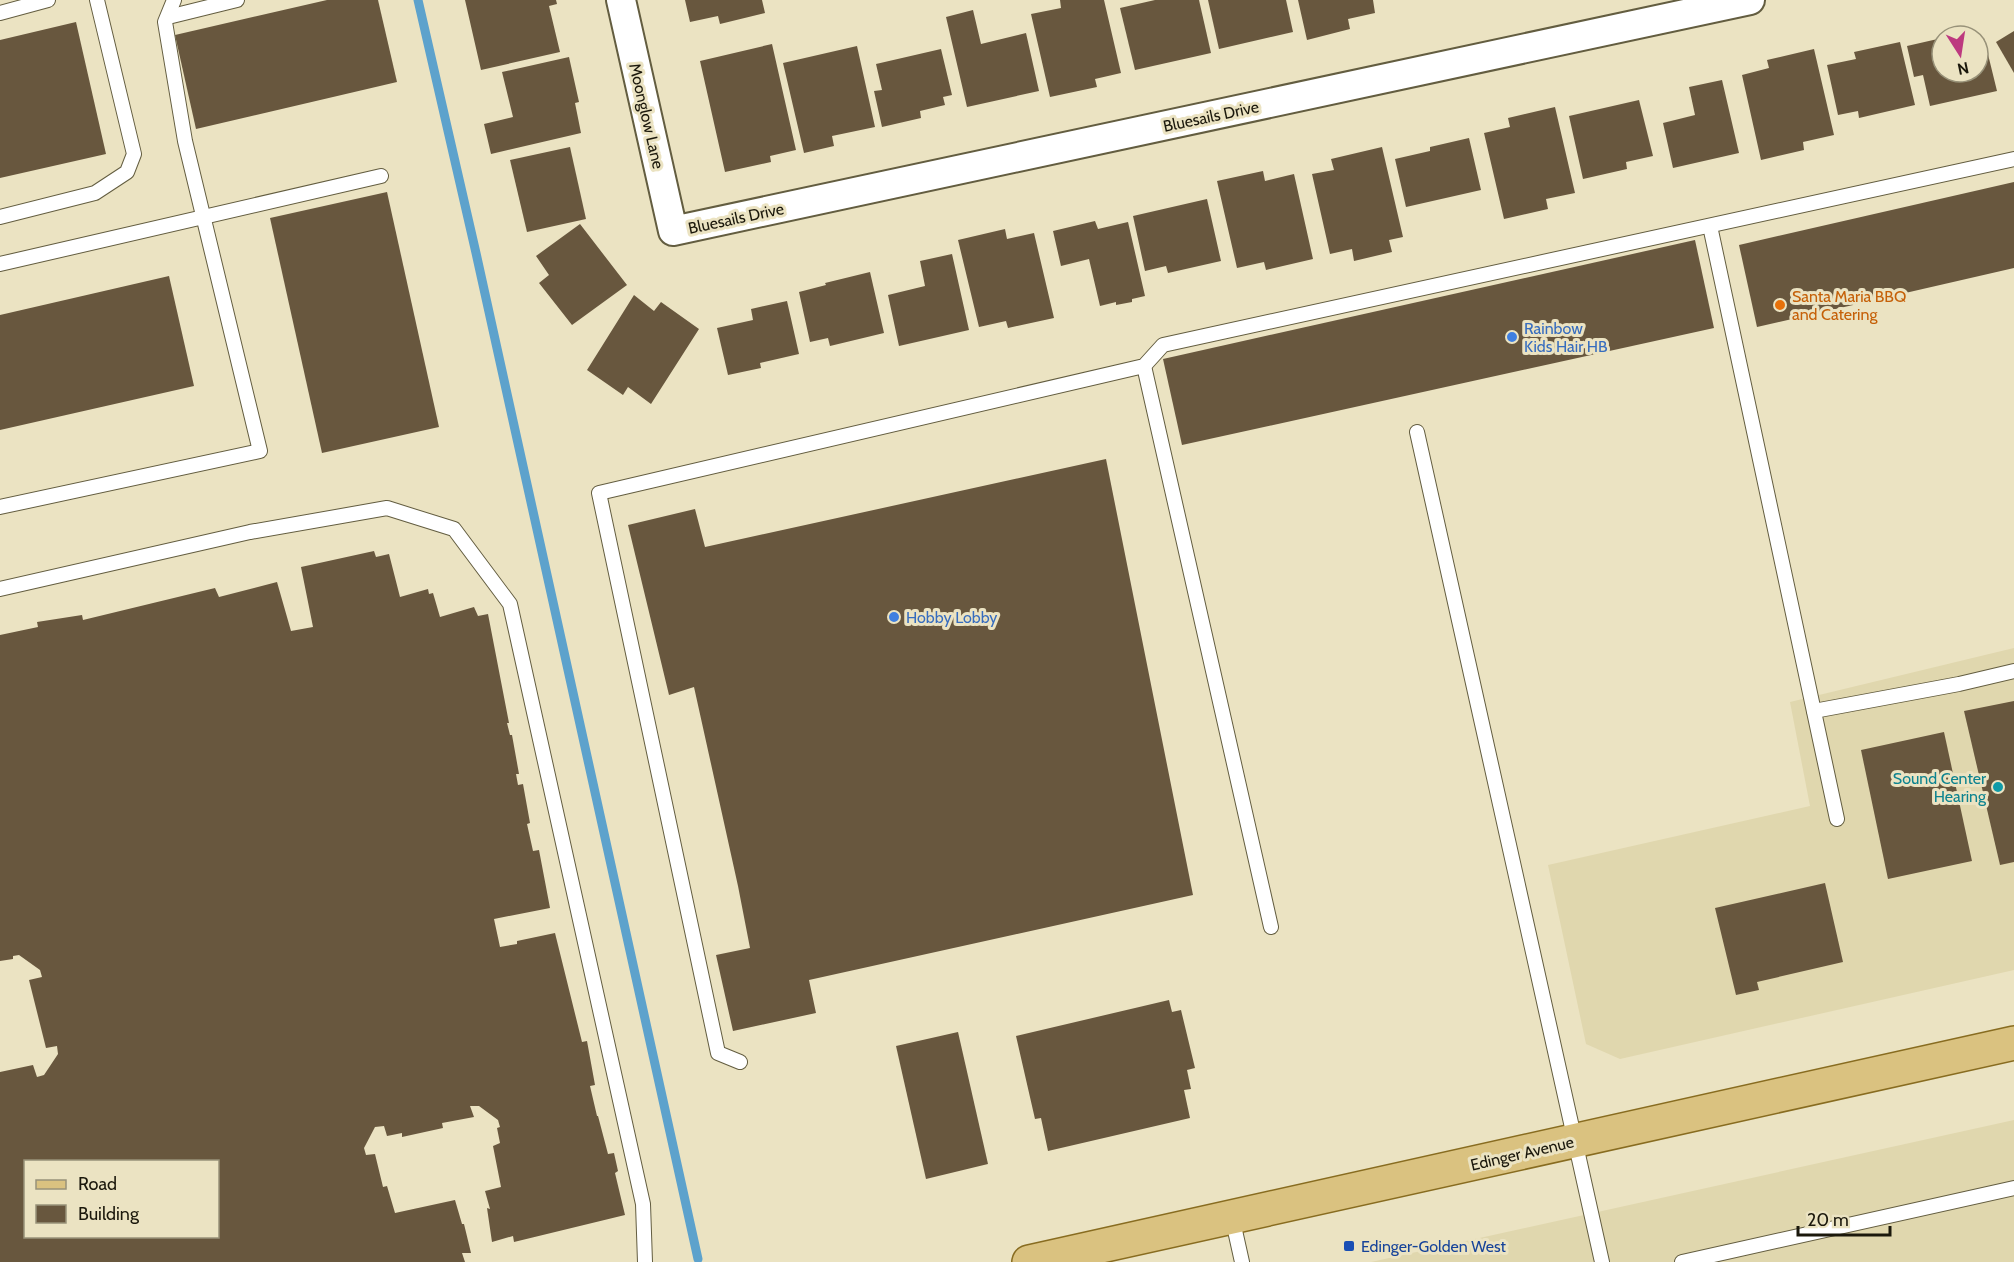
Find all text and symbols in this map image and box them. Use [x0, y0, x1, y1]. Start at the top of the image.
north arrow [1930, 24, 1990, 84]
text: N [1956, 58, 1971, 79]
street label: Moonglow Lane [625, 61, 668, 171]
street label: Bluesails Drive [1161, 97, 1261, 136]
street label: Bluesails Drive [686, 199, 786, 238]
place label: Santa Maria BBQ and Catering [1792, 287, 1906, 324]
marker: Santa Maria BBQ and Catering [1773, 298, 1787, 312]
place label: Rainbow Kids Hair HB [1524, 319, 1608, 356]
marker: Rainbow Kids Hair HB [1505, 330, 1519, 344]
place label: Hobby Lobby [906, 608, 997, 627]
marker: Hobby Lobby [887, 610, 901, 624]
place label: Sound Center Hearing [1893, 769, 1987, 806]
marker: Sound Center Hearing [1991, 780, 2005, 794]
street label: Edinger Avenue [1469, 1132, 1576, 1175]
legend [24, 1160, 219, 1238]
text: Road [78, 1173, 117, 1195]
scale bar [1798, 1199, 1890, 1237]
text: Building [78, 1203, 140, 1225]
text: 20 m [1807, 1209, 1849, 1231]
place label: Edinger-Golden West [1361, 1237, 1507, 1256]
marker: Edinger-Golden West [1342, 1239, 1356, 1253]

